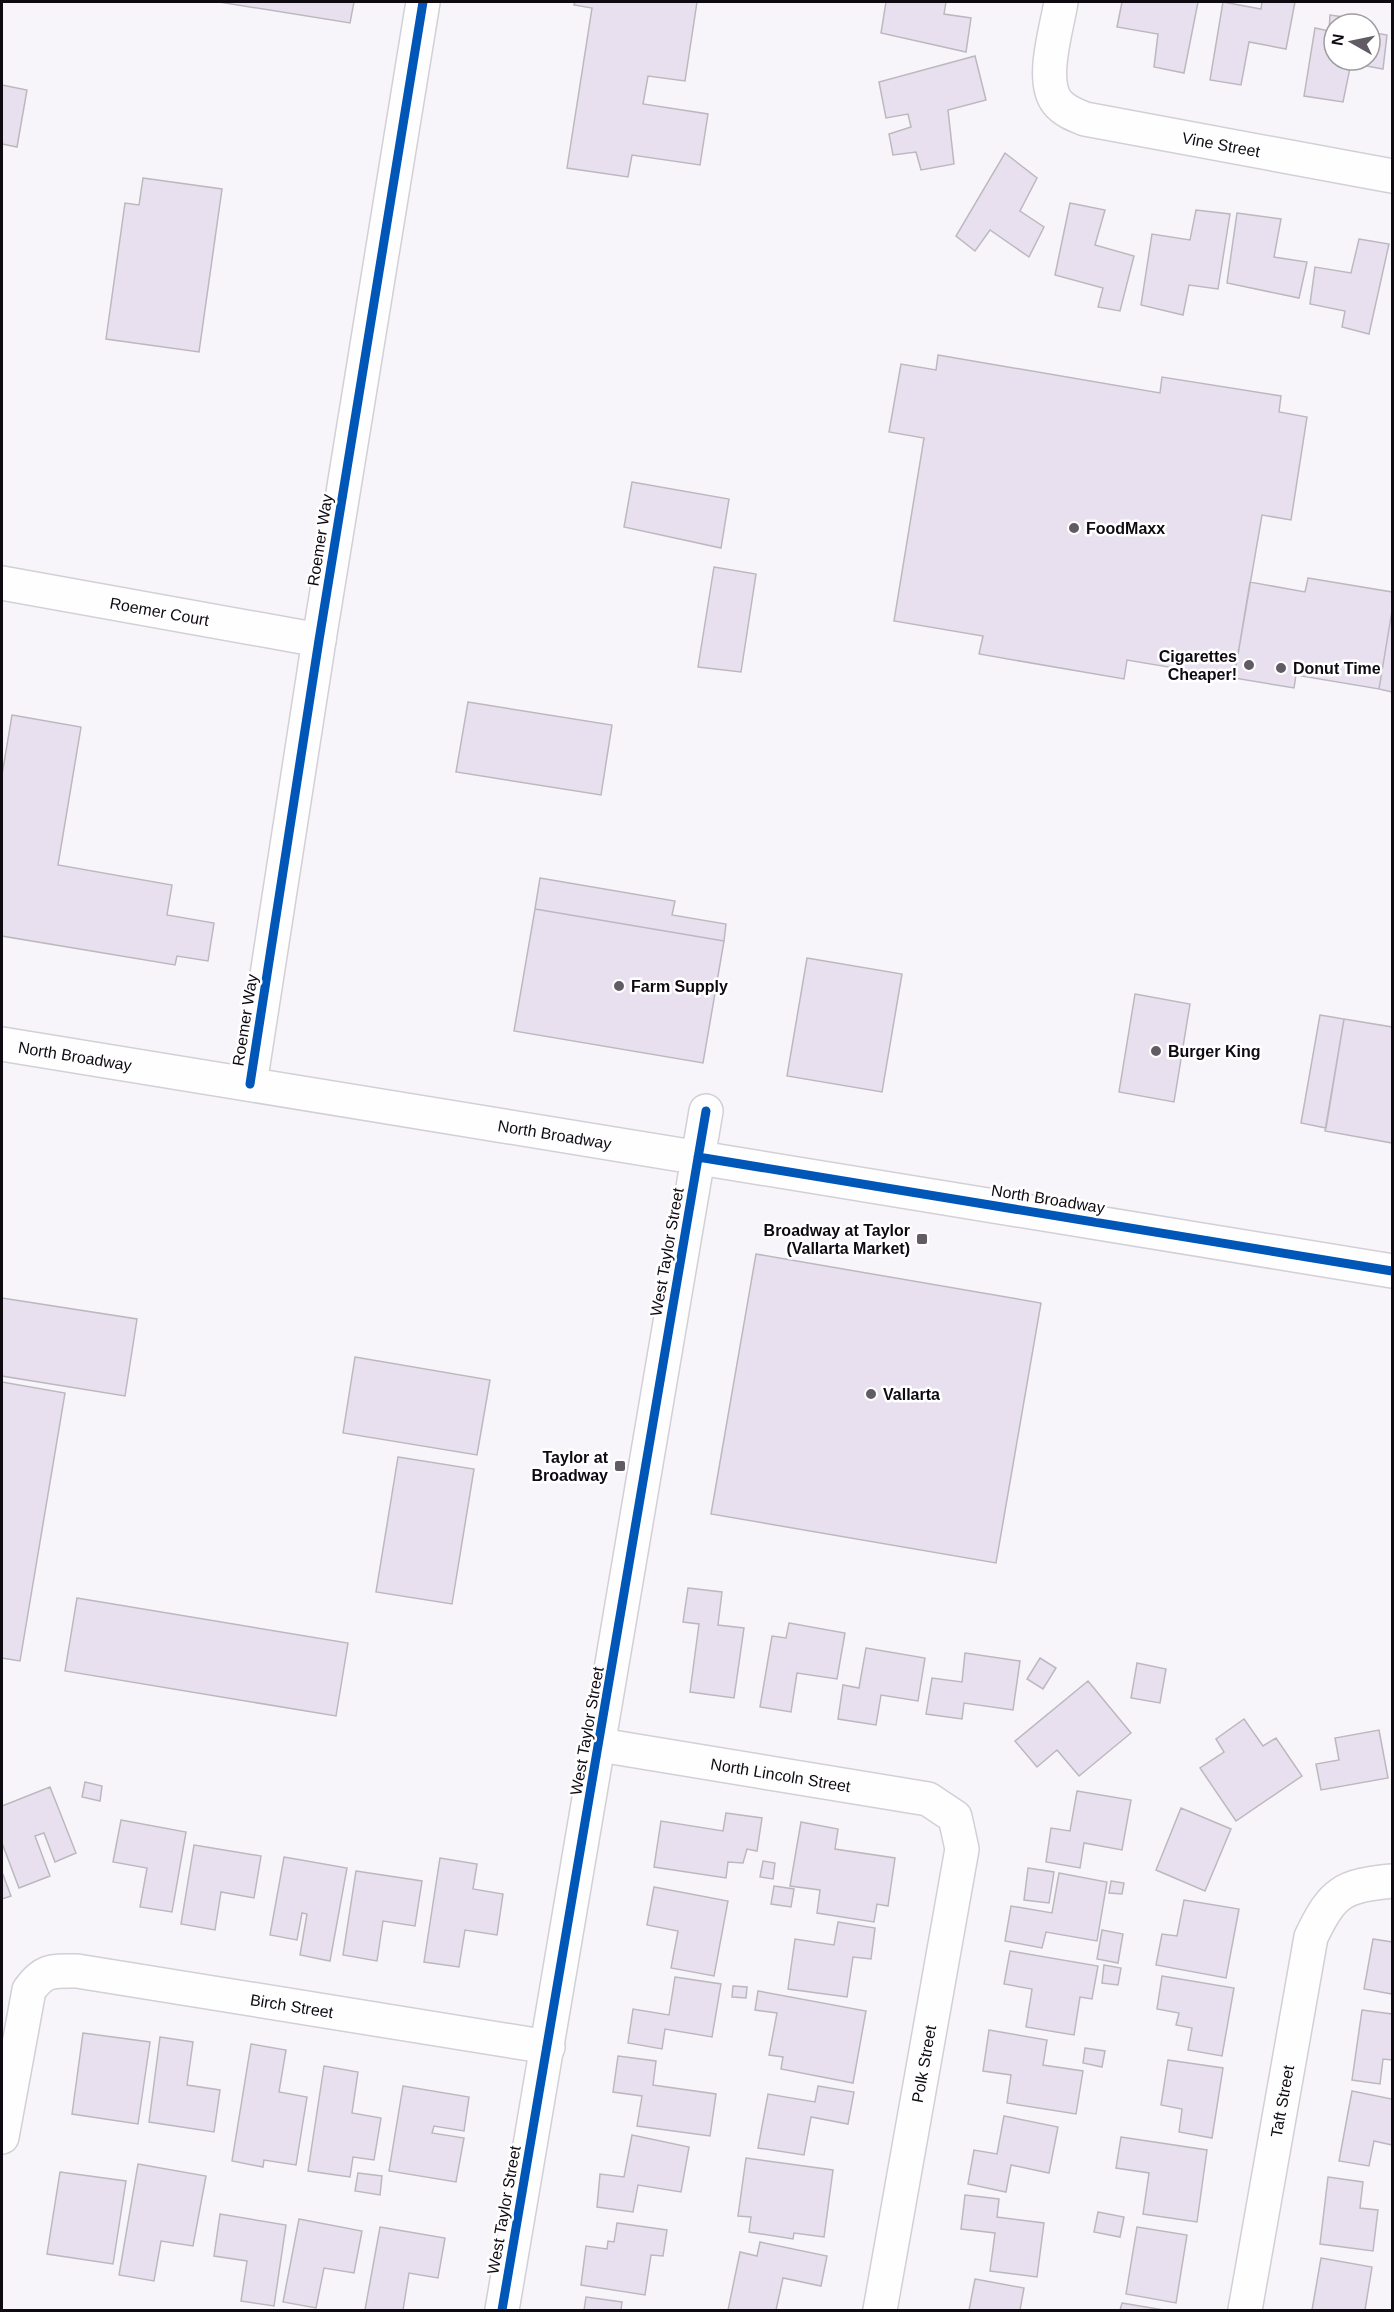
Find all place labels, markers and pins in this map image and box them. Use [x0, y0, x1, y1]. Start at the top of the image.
place label: FoodMaxx [1086, 520, 1165, 537]
marker: FoodMaxx [1067, 521, 1081, 535]
place label: Cigarettes Cheaper! [1159, 648, 1237, 683]
marker: Cigarettes Cheaper! [1242, 658, 1256, 672]
place label: Donut Time [1293, 660, 1381, 677]
marker: Donut Time [1274, 661, 1288, 675]
place label: Farm Supply [631, 978, 728, 995]
marker: Farm Supply [612, 979, 626, 993]
place label: Burger King [1168, 1043, 1260, 1060]
marker: Burger King [1149, 1044, 1163, 1058]
place label: Broadway at Taylor (Vallarta Market) [764, 1222, 910, 1257]
marker: Broadway at Taylor (Vallarta Market) [915, 1232, 929, 1246]
place label: Vallarta [883, 1386, 940, 1403]
marker: Vallarta [864, 1387, 878, 1401]
place label: Taylor at Broadway [532, 1449, 609, 1484]
marker: Taylor at Broadway [613, 1459, 627, 1473]

